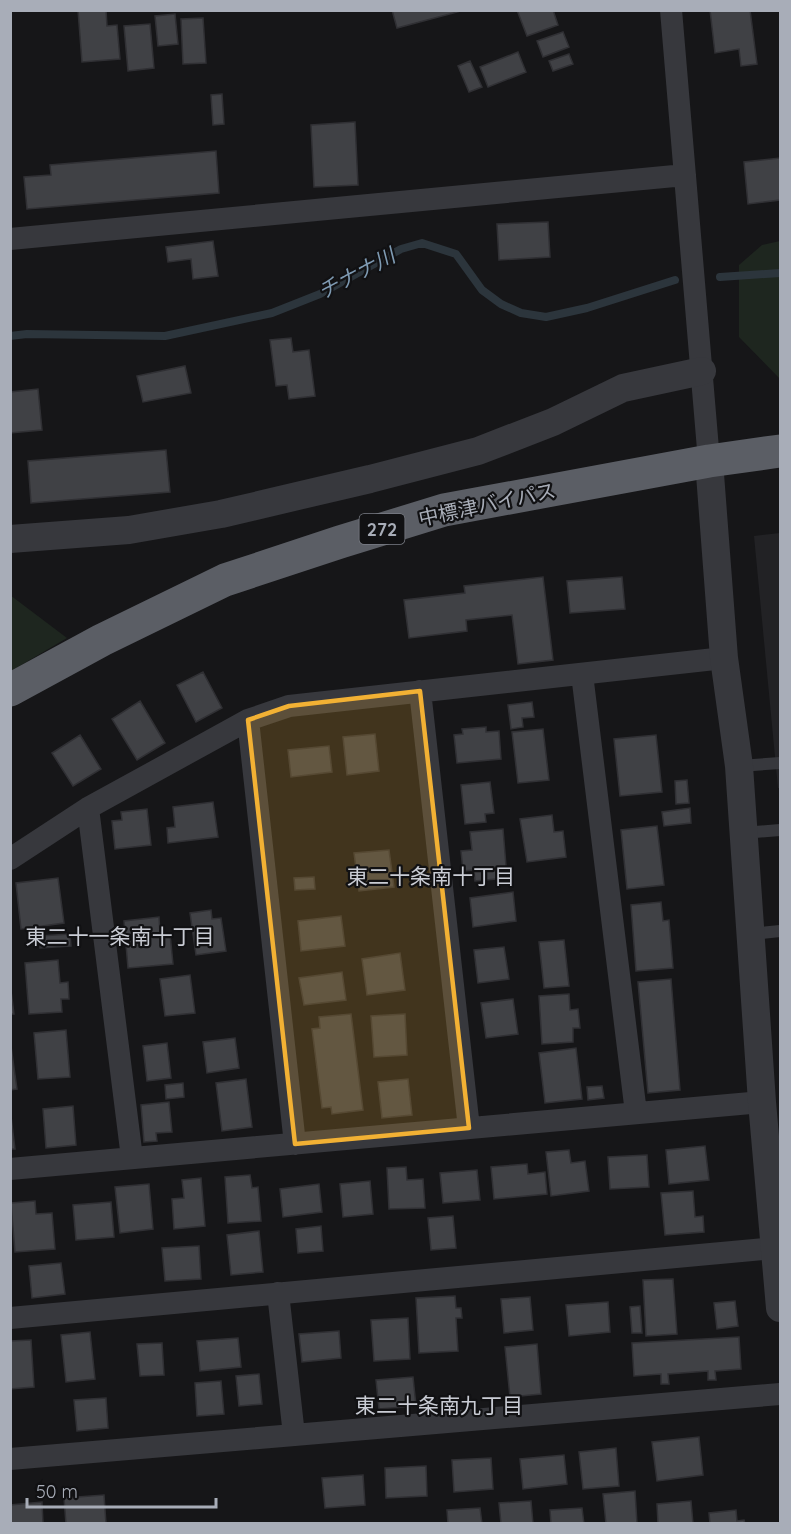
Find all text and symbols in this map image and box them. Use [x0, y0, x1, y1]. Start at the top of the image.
water label: チナナ川 [313, 241, 401, 304]
street label: 中標津バイパス [416, 477, 558, 531]
road number: 272 [360, 514, 404, 544]
district label: 東二十条南十丁目 [347, 863, 515, 889]
district label: 東二十一条南十丁目 [26, 923, 215, 949]
district label: 東二十条南九丁目 [355, 1392, 523, 1418]
scale bar [27, 1471, 216, 1509]
text: 50 m [36, 1480, 78, 1503]

